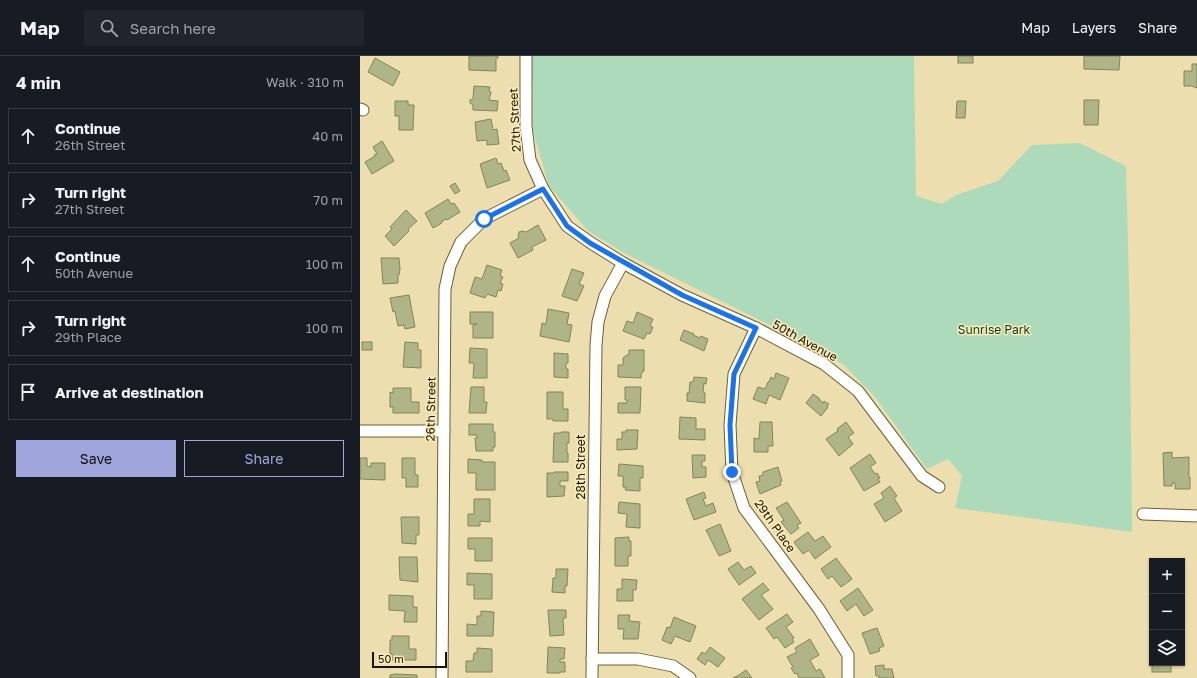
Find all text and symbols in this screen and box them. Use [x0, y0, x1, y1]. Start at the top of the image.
search box [84, 10, 364, 46]
text: Map [20, 16, 60, 39]
icon: search [98, 17, 120, 39]
text: Search here [130, 19, 216, 37]
text: Map [1021, 19, 1050, 36]
text: Layers [1072, 19, 1116, 36]
text: Share [1138, 19, 1177, 36]
text: 4 min [16, 72, 61, 93]
text: Walk · 310 m [266, 74, 344, 90]
street label: 27th Street [505, 87, 524, 152]
text: Continue [55, 119, 121, 137]
icon: ahead [17, 125, 39, 147]
text: 40 m [312, 128, 343, 144]
text: 26th Street [55, 137, 125, 153]
text: Turn right [55, 183, 126, 201]
icon: right [17, 189, 39, 211]
text: 70 m [313, 192, 343, 208]
text: 27th Street [55, 201, 124, 217]
route start [475, 210, 493, 228]
text: Continue [55, 247, 121, 265]
icon: ahead [17, 253, 39, 275]
text: 100 m [306, 256, 343, 272]
text: 50th Avenue [55, 265, 133, 281]
text: Turn right [55, 311, 126, 329]
icon: right [17, 317, 39, 339]
street label: 50th Avenue [770, 317, 840, 365]
text: 100 m [306, 320, 343, 336]
park label: Sunrise Park [958, 322, 1030, 337]
text: 29th Place [55, 329, 122, 345]
street label: 26th Street [422, 376, 439, 442]
icon: arrive [17, 381, 39, 403]
text: Arrive at destination [55, 383, 204, 401]
street label: 28th Street [573, 434, 588, 499]
button: Save [16, 440, 176, 477]
button: Share [184, 440, 344, 477]
route end [723, 463, 741, 481]
street label: 29th Place [752, 496, 799, 555]
map controls [1149, 558, 1185, 666]
button: + [1149, 558, 1185, 594]
button: − [1149, 594, 1185, 630]
button: layers [1149, 630, 1185, 666]
scale bar [372, 650, 447, 669]
text: 50 m [378, 652, 404, 665]

